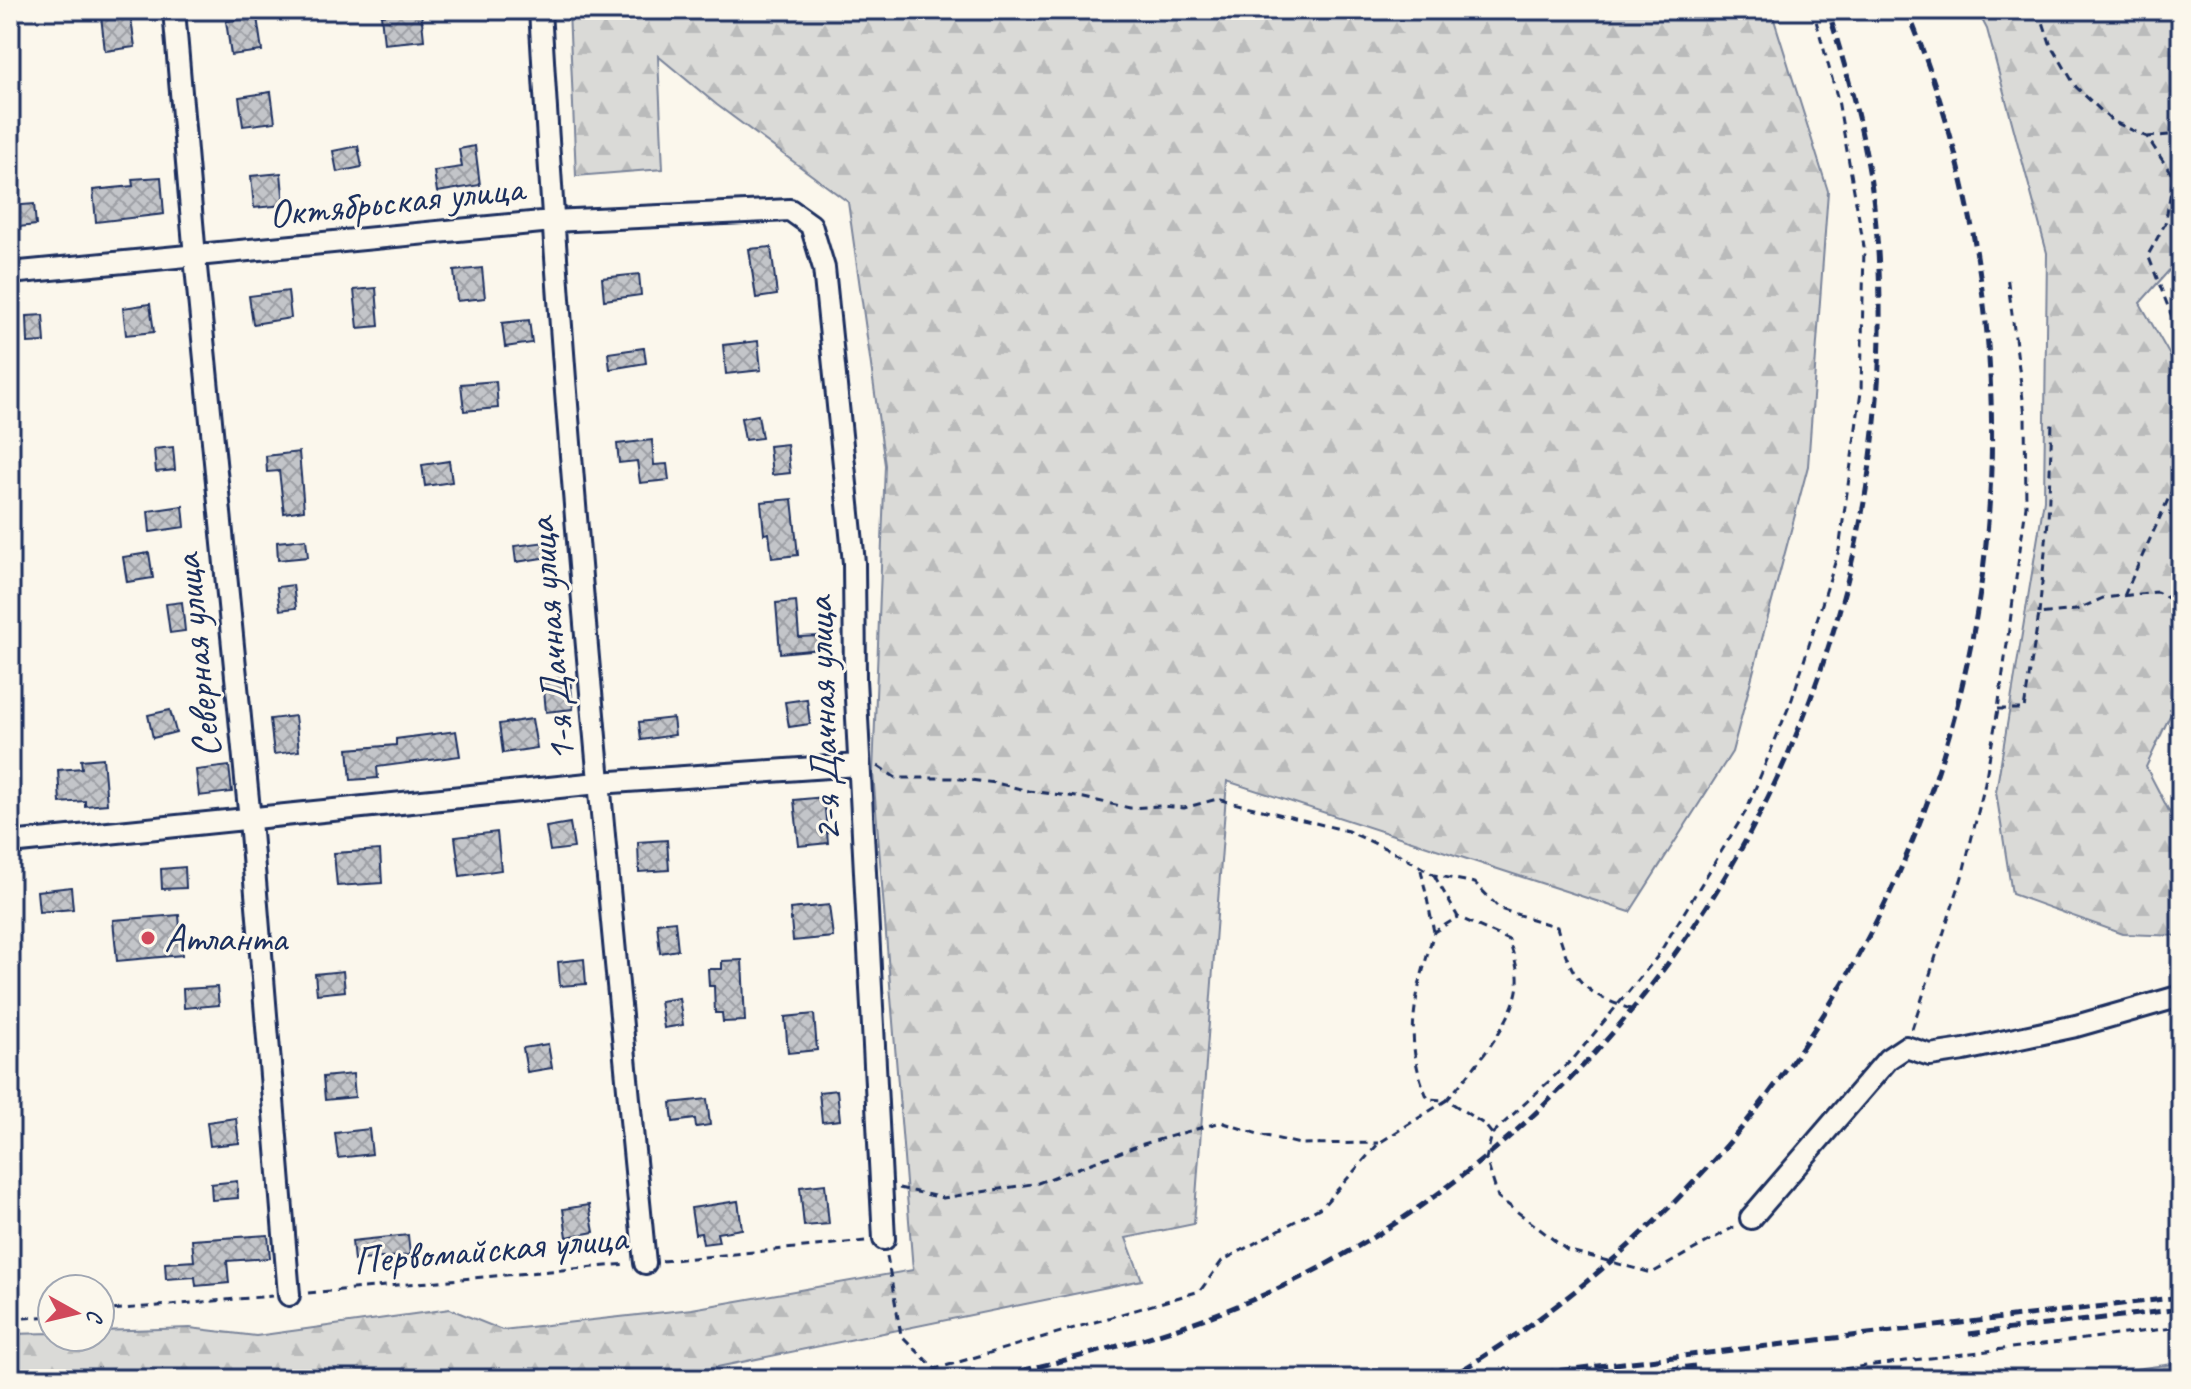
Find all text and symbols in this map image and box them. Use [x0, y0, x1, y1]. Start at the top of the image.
street label: Октябрьская улица [266, 162, 529, 239]
street label: 1-я Дачная улица [515, 513, 587, 764]
street label: Северная улица [161, 549, 233, 760]
street label: 2-я Дачная улица [794, 593, 852, 842]
place label: Атланта [164, 913, 290, 963]
marker: Атланта [139, 929, 157, 947]
street label: Первомайская улица [351, 1212, 632, 1286]
north arrow [36, 1273, 116, 1353]
text: С [80, 1308, 109, 1326]

